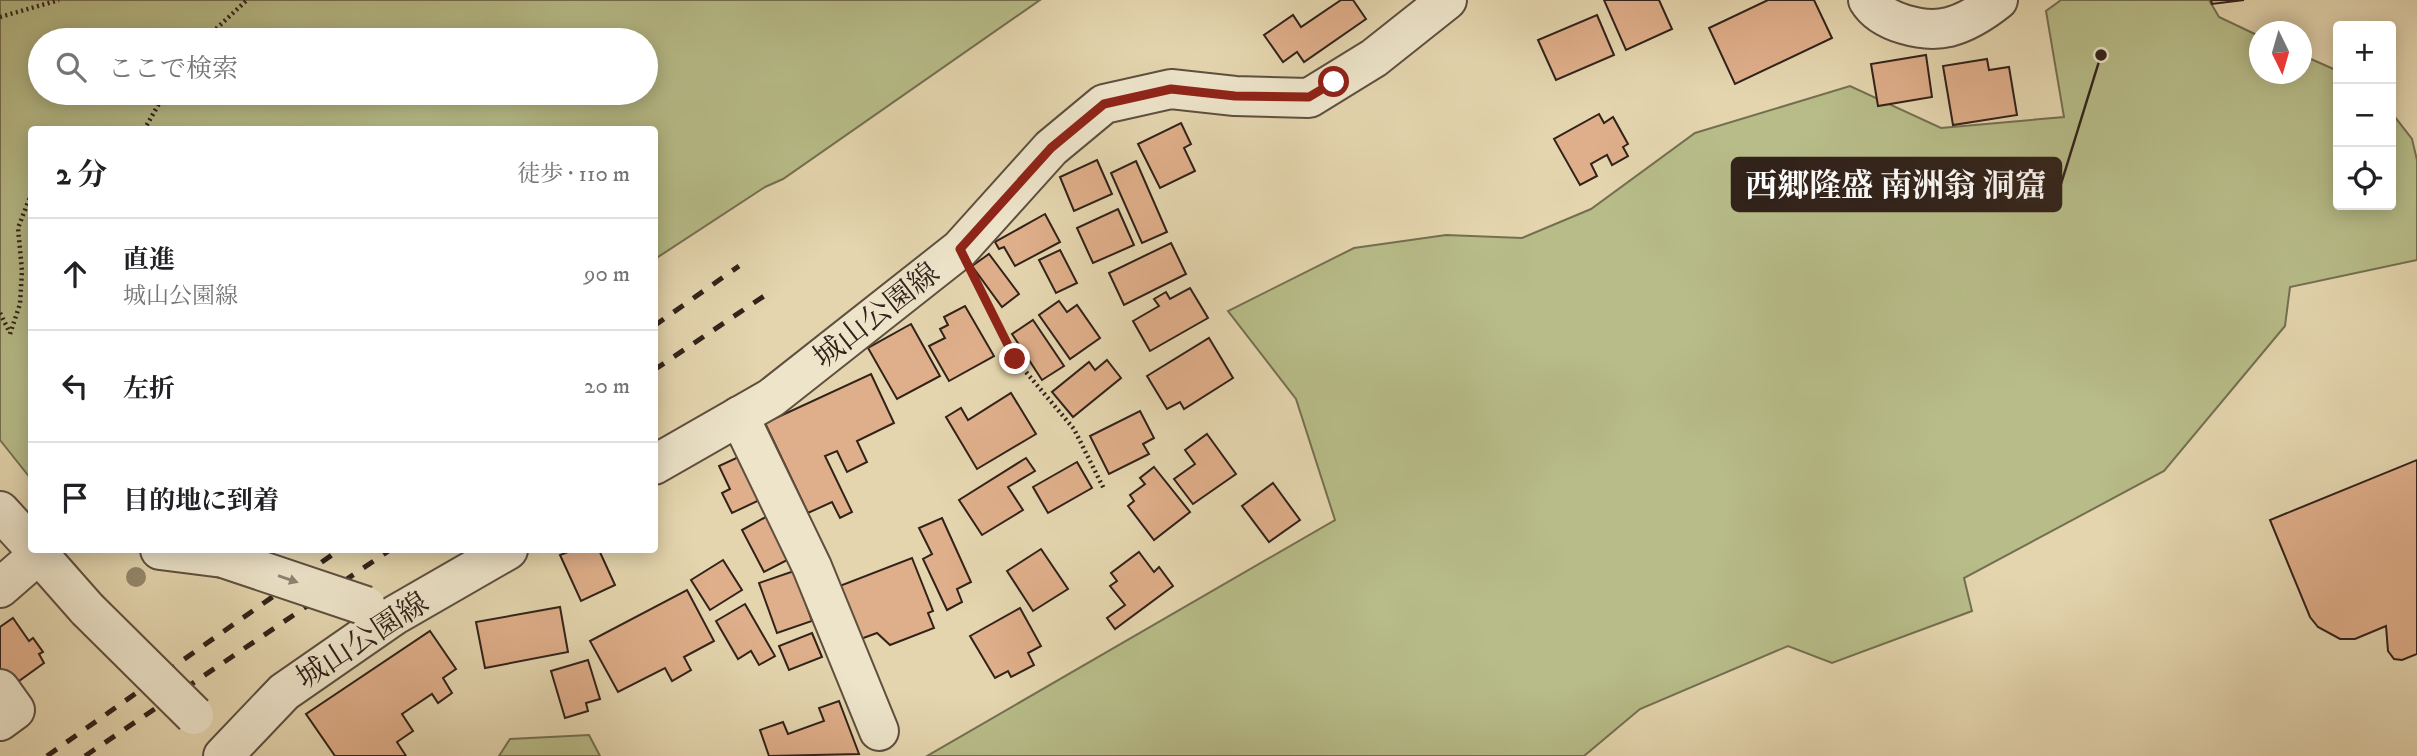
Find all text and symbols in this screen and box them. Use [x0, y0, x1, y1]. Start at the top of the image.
north arrow [2249, 21, 2312, 84]
map controls [2333, 21, 2396, 210]
button: + [2333, 21, 2396, 84]
search box [28, 28, 658, 105]
icon: search [52, 48, 90, 86]
text: ここで検索 [108, 53, 238, 86]
route start [1318, 66, 1349, 97]
button: − [2333, 84, 2396, 147]
button: locate [2333, 147, 2396, 210]
text: 2 分 [56, 157, 107, 194]
callout: 西郷隆盛 南洲翁 洞窟 [1732, 158, 2061, 211]
text: 徒歩 · 110 m [517, 160, 630, 189]
text: 西郷隆盛 南洲翁 洞窟 [1745, 167, 2047, 207]
text: 直進 [123, 244, 175, 277]
icon: ahead [56, 255, 94, 293]
street label: 城山公園線 [806, 255, 947, 377]
text: 90 m [584, 260, 630, 289]
text: 城山公園線 [123, 282, 238, 311]
route end [999, 343, 1030, 374]
icon: left [56, 367, 94, 405]
text: 20 m [584, 372, 630, 401]
text: 左折 [123, 373, 175, 406]
icon: arrive [56, 479, 94, 517]
text: 目的地に到着 [123, 485, 279, 518]
one-way arrow [278, 575, 299, 585]
street label: 城山公園線 [290, 585, 436, 698]

